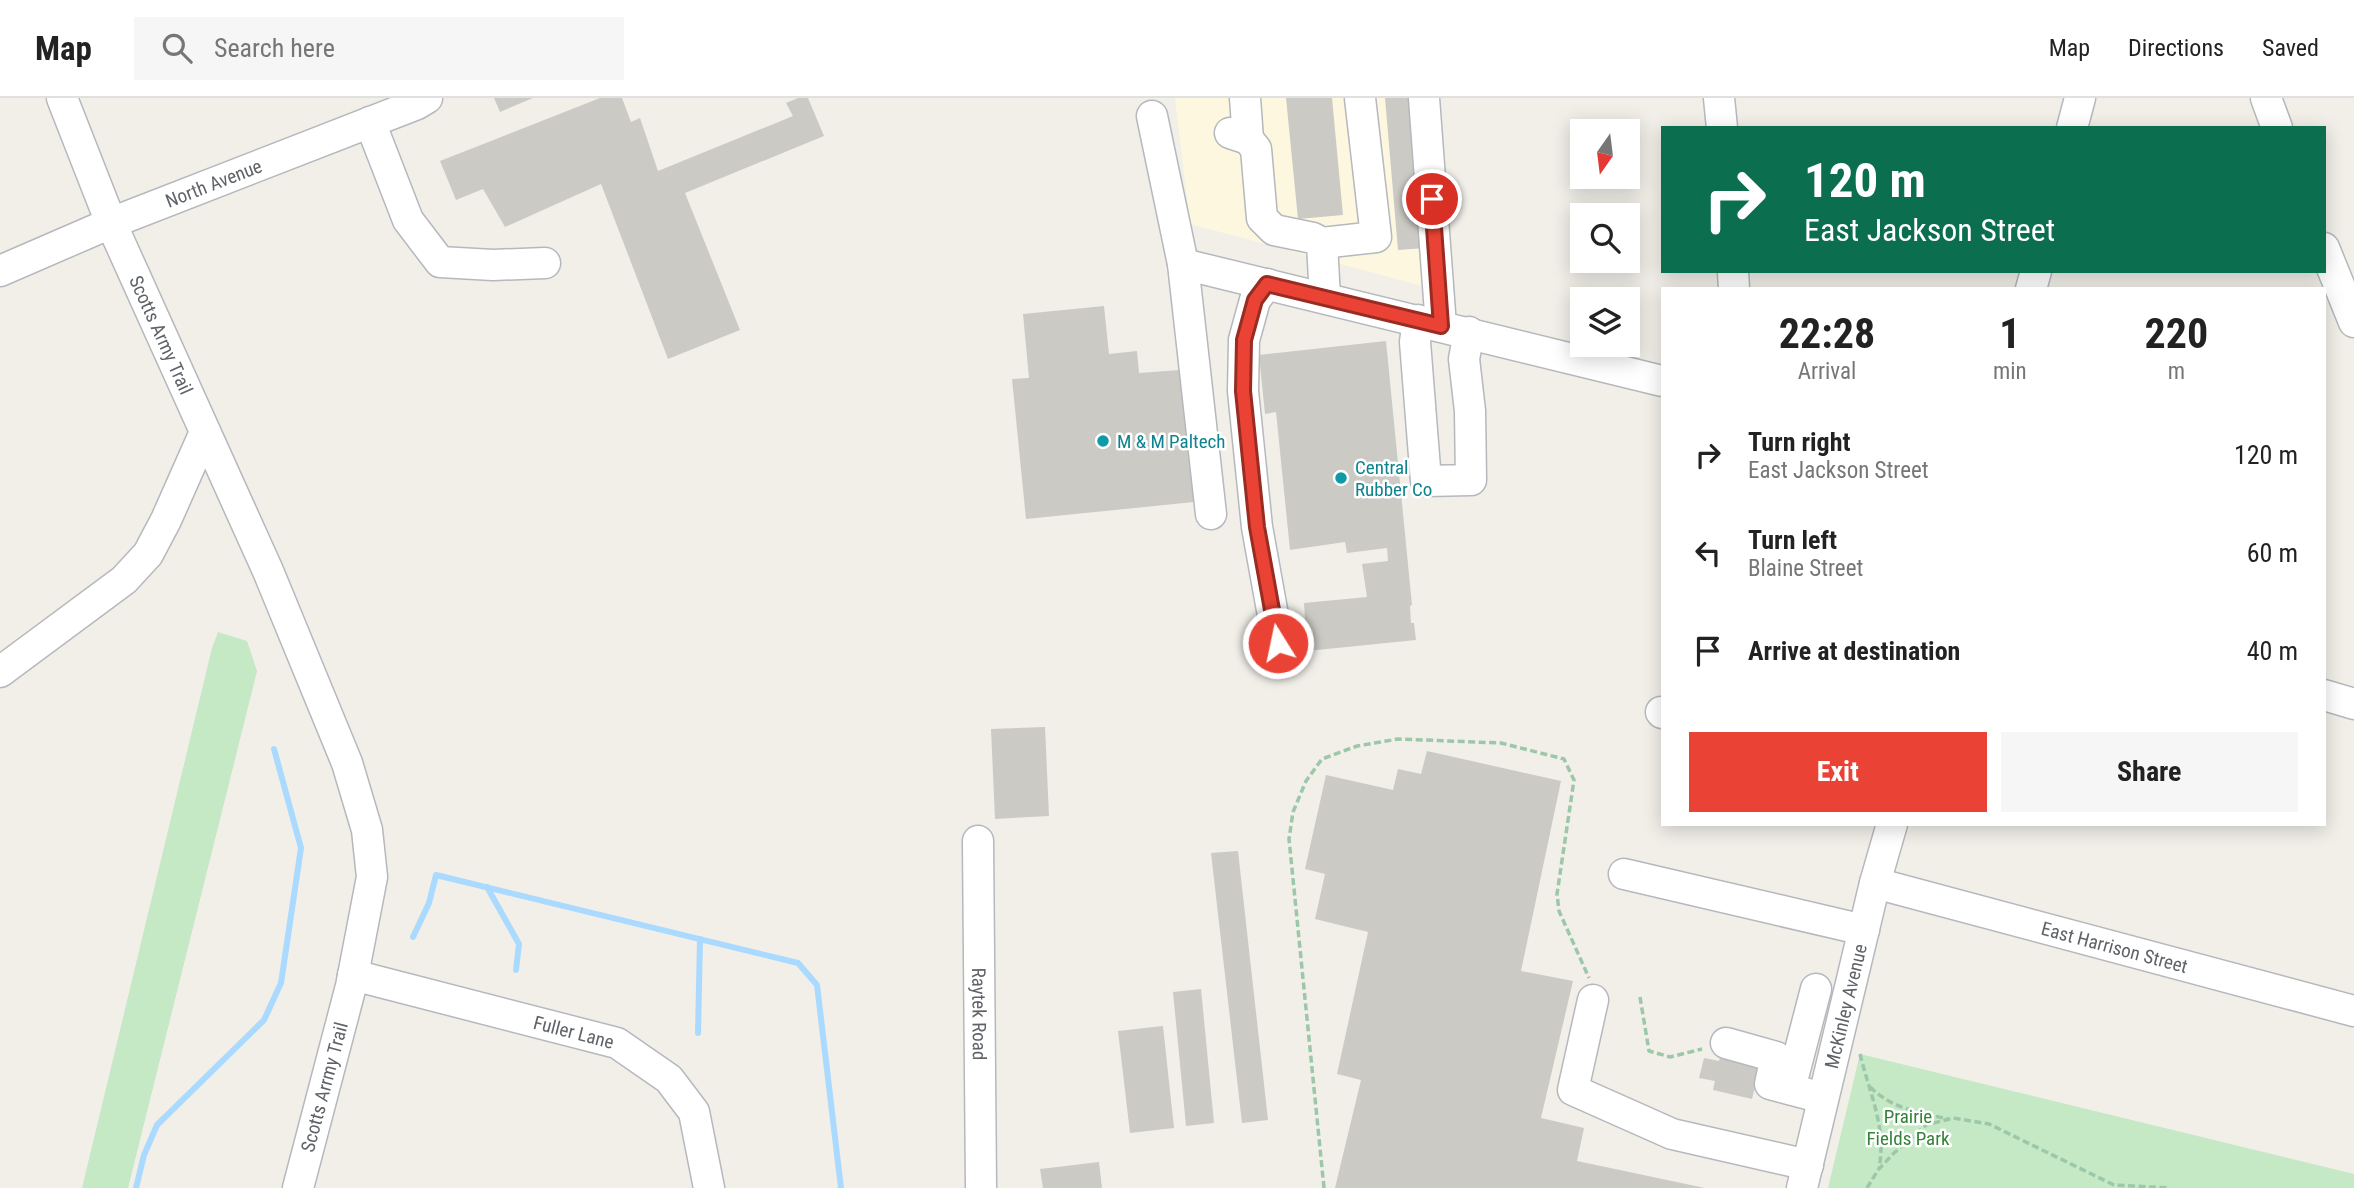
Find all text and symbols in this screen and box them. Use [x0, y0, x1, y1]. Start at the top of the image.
search box [134, 17, 624, 80]
text: Map [35, 29, 92, 68]
icon: search [158, 29, 196, 67]
text: Search here [214, 33, 335, 63]
text: Map [2049, 34, 2090, 62]
text: Directions [2128, 34, 2224, 62]
text: Saved [2262, 34, 2319, 62]
north arrow [1570, 119, 1640, 189]
map controls [1570, 119, 1640, 357]
text: 120 m [1804, 152, 1926, 209]
street label: North Avenue [162, 154, 265, 213]
icon: right [1689, 154, 1780, 245]
pin [1402, 169, 1462, 229]
icon: arrive [1413, 180, 1451, 218]
button: search [1570, 203, 1640, 273]
text: East Jackson Street [1804, 211, 2055, 249]
street label: Scotts Army Trail [124, 272, 198, 398]
button: layers [1570, 287, 1640, 357]
text: 22:28 [1779, 309, 1875, 358]
text: 1 [1999, 309, 2020, 358]
text: 220 [2144, 309, 2208, 358]
text: Arrival [1798, 358, 1856, 385]
text: min [1993, 358, 2027, 385]
text: m [2168, 358, 2185, 385]
text: Turn right [1748, 427, 1850, 457]
place label: M & M Paltech [1117, 430, 1226, 453]
marker: M & M Paltech [1095, 433, 1111, 449]
icon: right [1689, 436, 1727, 474]
text: 120 m [2234, 440, 2298, 470]
place label: Central Rubber Co [1355, 456, 1432, 501]
text: East Jackson Street [1748, 457, 1929, 484]
marker: Central Rubber Co [1333, 470, 1349, 486]
text: Turn left [1748, 525, 1837, 555]
icon: left [1689, 534, 1727, 572]
text: 60 m [2247, 538, 2298, 568]
text: Blaine Street [1748, 555, 1863, 582]
position arrow [1241, 606, 1315, 680]
icon: arrive [1689, 632, 1727, 670]
text: Arrive at destination [1748, 636, 1960, 666]
text: 40 m [2247, 636, 2298, 666]
button: Exit [1689, 732, 1987, 812]
button: Share [2001, 732, 2298, 812]
street label: East Harrison Street [2039, 917, 2190, 978]
street label: McKinley Avenue [1820, 942, 1872, 1071]
street label: Raytek Road [967, 968, 991, 1060]
street label: Fuller Lane [531, 1011, 616, 1054]
street label: Scotts Arrmy Trail [296, 1020, 353, 1155]
park label: Prairie Fields Park [1866, 1105, 1950, 1150]

